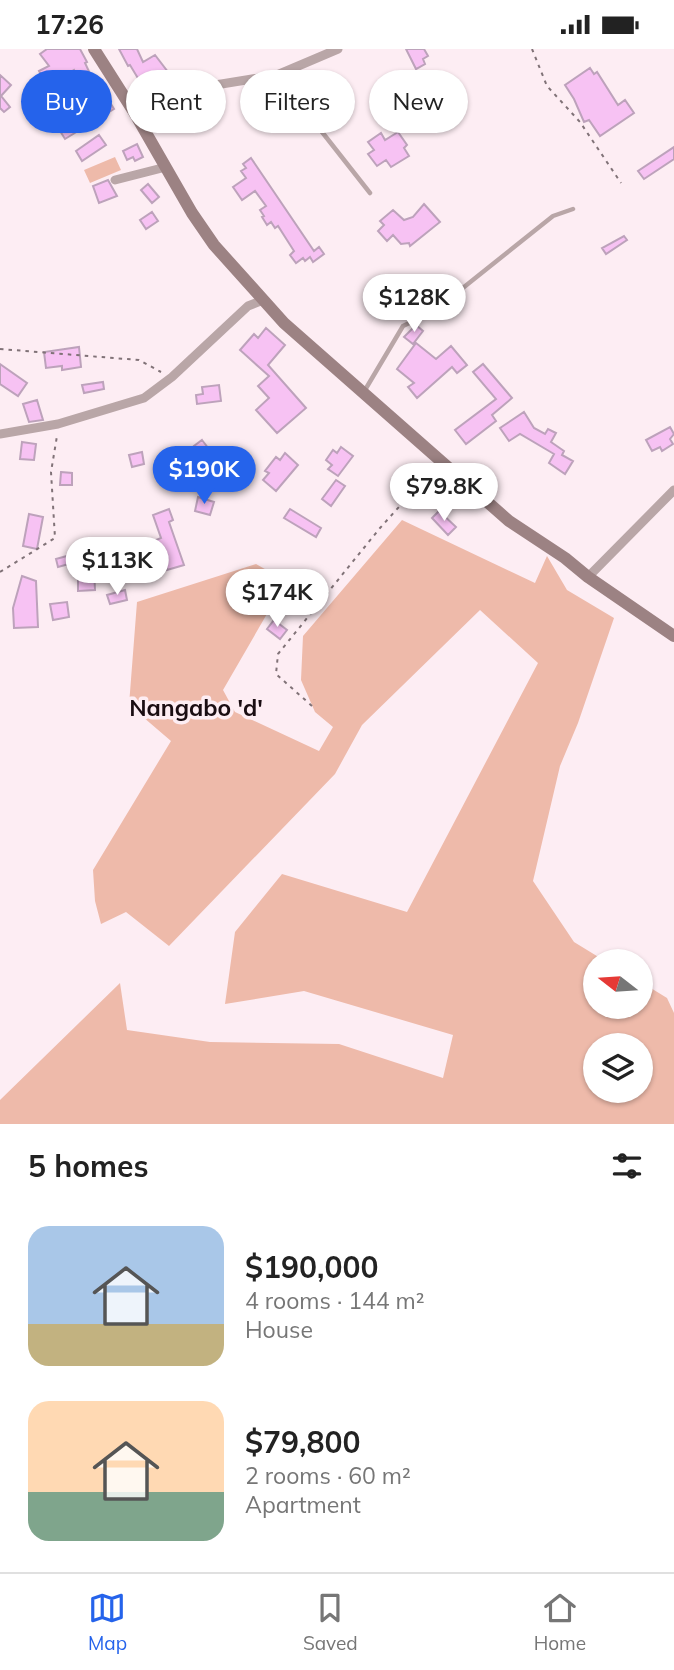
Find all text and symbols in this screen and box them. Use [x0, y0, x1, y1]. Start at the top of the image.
text: 17:26 [35, 8, 104, 41]
chip: Buy [21, 70, 112, 133]
chip: Rent [126, 70, 226, 133]
chip: Filters [240, 70, 355, 133]
chip: New [369, 70, 468, 133]
pin: $128K [365, 275, 463, 334]
text: $128K [379, 282, 449, 311]
pin: $190K [155, 447, 253, 506]
text: $190K [169, 454, 239, 483]
pin: $79.8K [387, 463, 501, 523]
text: $79.8K [406, 471, 482, 500]
pin: $113K [68, 538, 166, 597]
text: $113K [82, 545, 152, 574]
pin: $174K [228, 569, 326, 629]
text: $174K [242, 577, 312, 606]
district label: Nangabo 'd' [129, 693, 263, 722]
north arrow [583, 949, 653, 1019]
map controls [583, 949, 653, 1103]
button: layers [583, 1033, 653, 1103]
text: 5 homes [28, 1147, 149, 1185]
icon: filters [608, 1147, 646, 1185]
text: $190,000 [245, 1248, 378, 1286]
icon: home [84, 1254, 168, 1338]
text: 4 rooms · 144 m² [245, 1286, 425, 1315]
text: House [245, 1315, 313, 1344]
text: $79,800 [245, 1423, 360, 1461]
icon: home [84, 1429, 168, 1513]
text: 2 rooms · 60 m² [245, 1461, 411, 1490]
text: Apartment [245, 1490, 361, 1519]
tab: Map [88, 1589, 127, 1655]
tab: Saved [303, 1589, 358, 1655]
tab: Home [534, 1589, 586, 1655]

